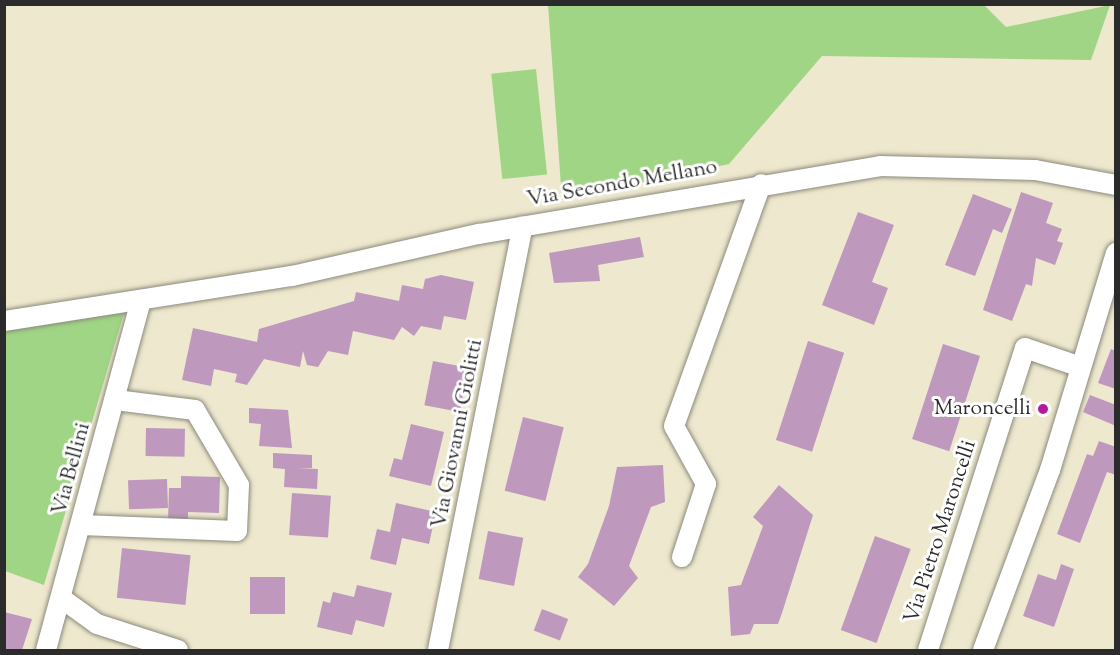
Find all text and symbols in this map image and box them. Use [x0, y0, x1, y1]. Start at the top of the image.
street label: Via Secondo Mellano [525, 155, 719, 213]
street label: Via Giovanni Giolitti [427, 337, 489, 531]
place label: Maroncelli [934, 396, 1031, 422]
marker: Maroncelli [1036, 402, 1050, 416]
street label: Via Bellini [48, 420, 96, 518]
street label: Via Pietro Maroncelli [899, 437, 983, 627]

